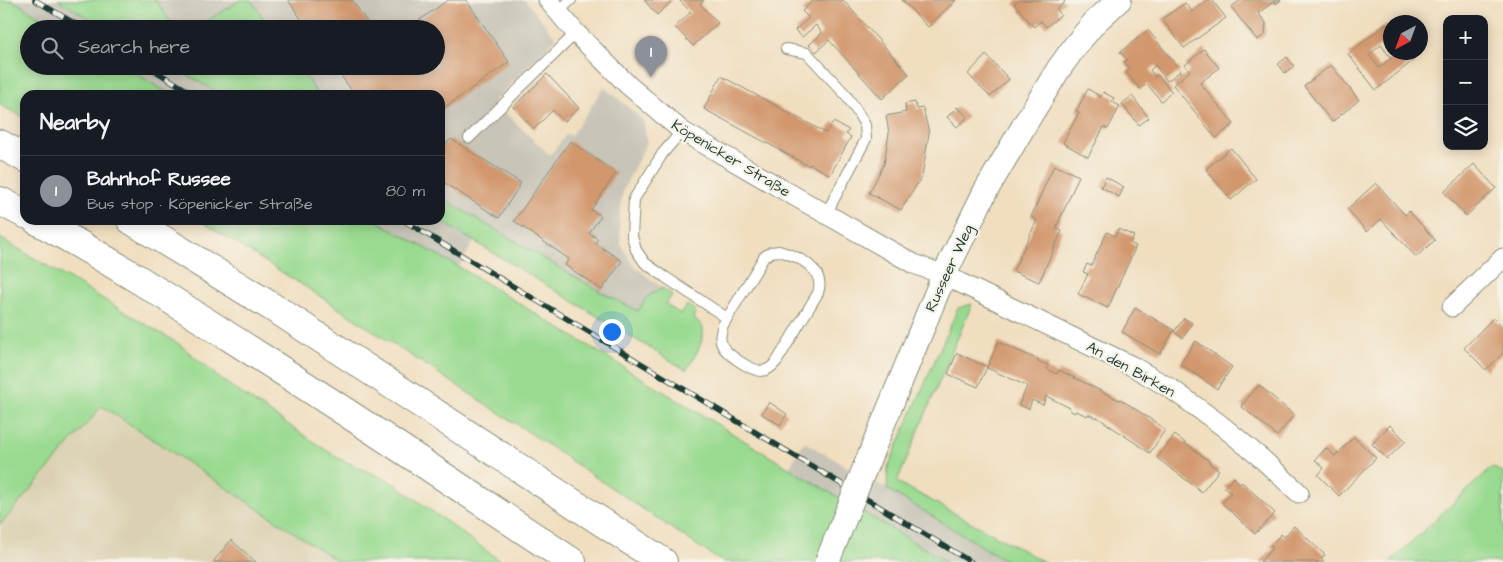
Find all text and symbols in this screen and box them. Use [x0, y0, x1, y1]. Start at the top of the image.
north arrow [1383, 15, 1428, 60]
map controls [1443, 15, 1488, 150]
button: + [1443, 15, 1488, 60]
search box [20, 20, 445, 75]
icon: search [38, 34, 66, 62]
text: Search here [78, 34, 190, 61]
pin: 1 [635, 36, 667, 77]
button: − [1443, 60, 1488, 105]
button: layers [1443, 105, 1488, 150]
text: Nearby [40, 108, 110, 137]
street label: Köpenicker Straße [667, 115, 794, 202]
text: Bahnhof Russee [87, 166, 231, 193]
text: 1 [55, 180, 57, 202]
text: 80 m [386, 180, 425, 202]
text: Bus stop · Köpenicker Straße [87, 193, 313, 215]
street label: Russeer Weg [920, 221, 980, 316]
your location [599, 319, 625, 345]
street label: An den Birken [1083, 336, 1179, 403]

